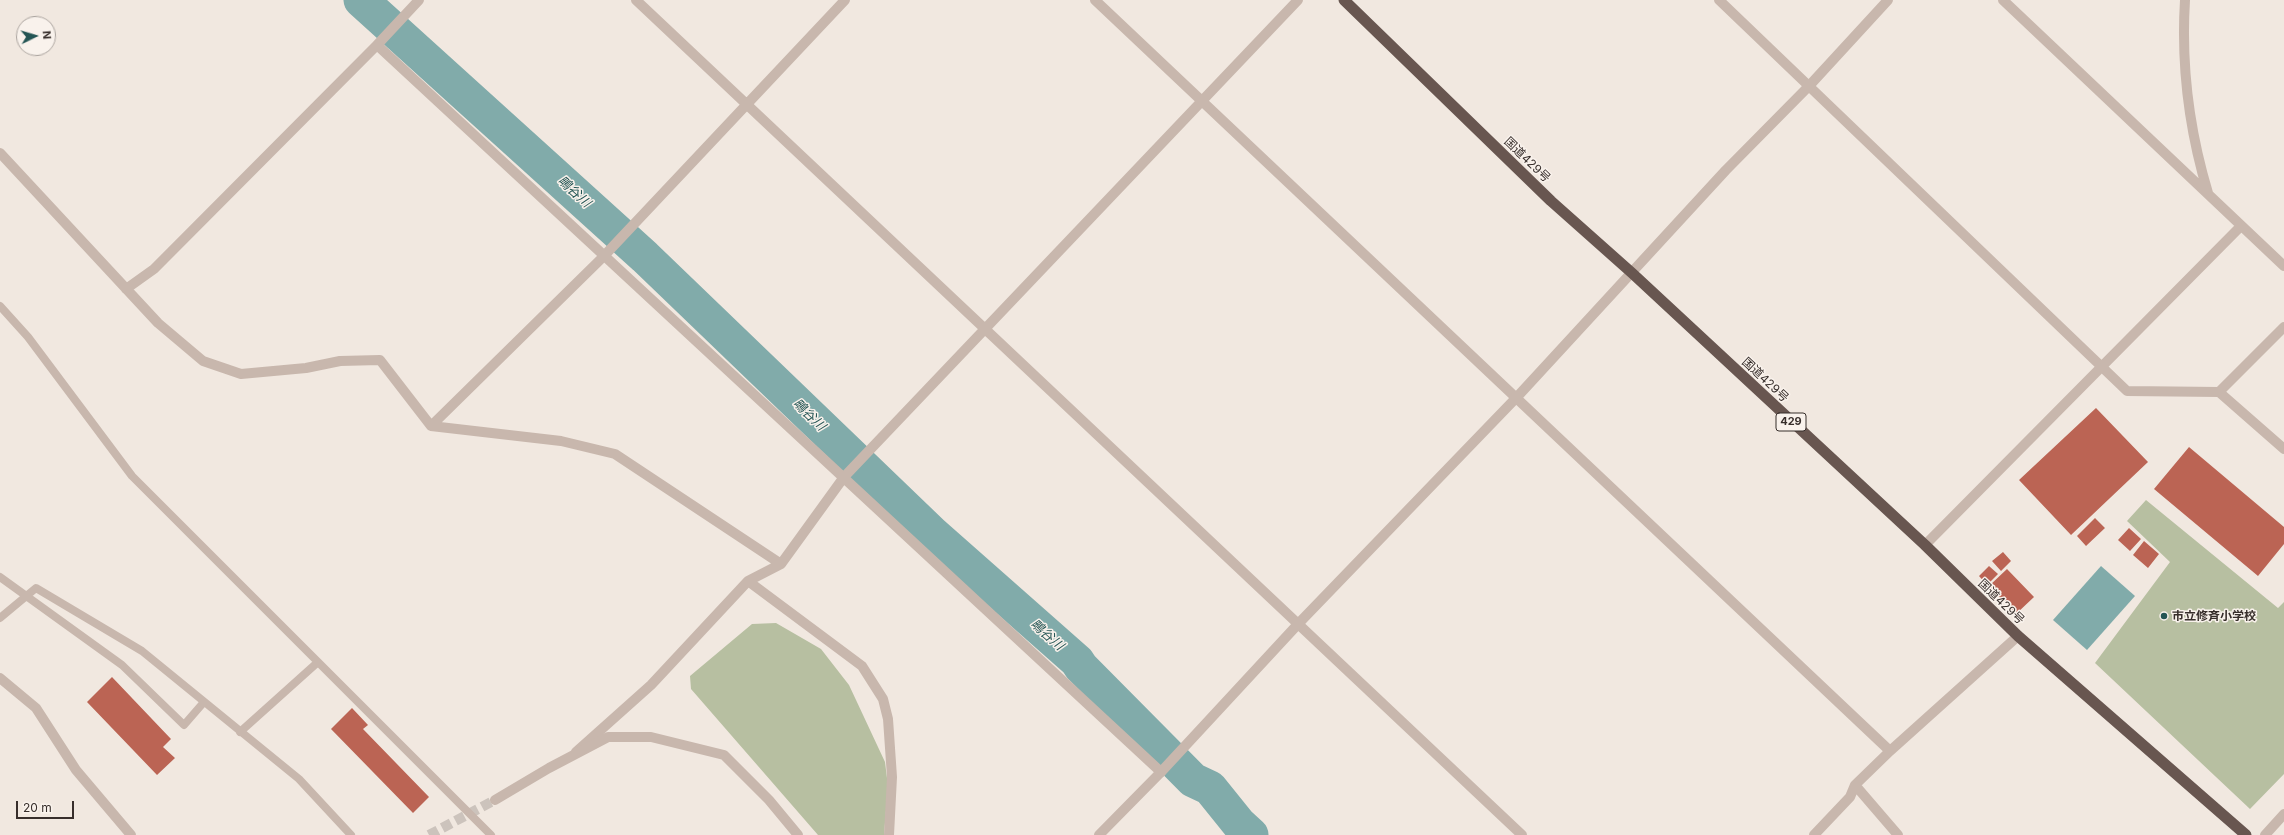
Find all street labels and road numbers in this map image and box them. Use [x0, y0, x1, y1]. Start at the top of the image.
street label: 国道429号 [1501, 134, 1553, 186]
street label: 国道429号 [1739, 355, 1791, 405]
road number: 429 [1776, 413, 1806, 431]
street label: 国道429号 [1975, 576, 2027, 628]

